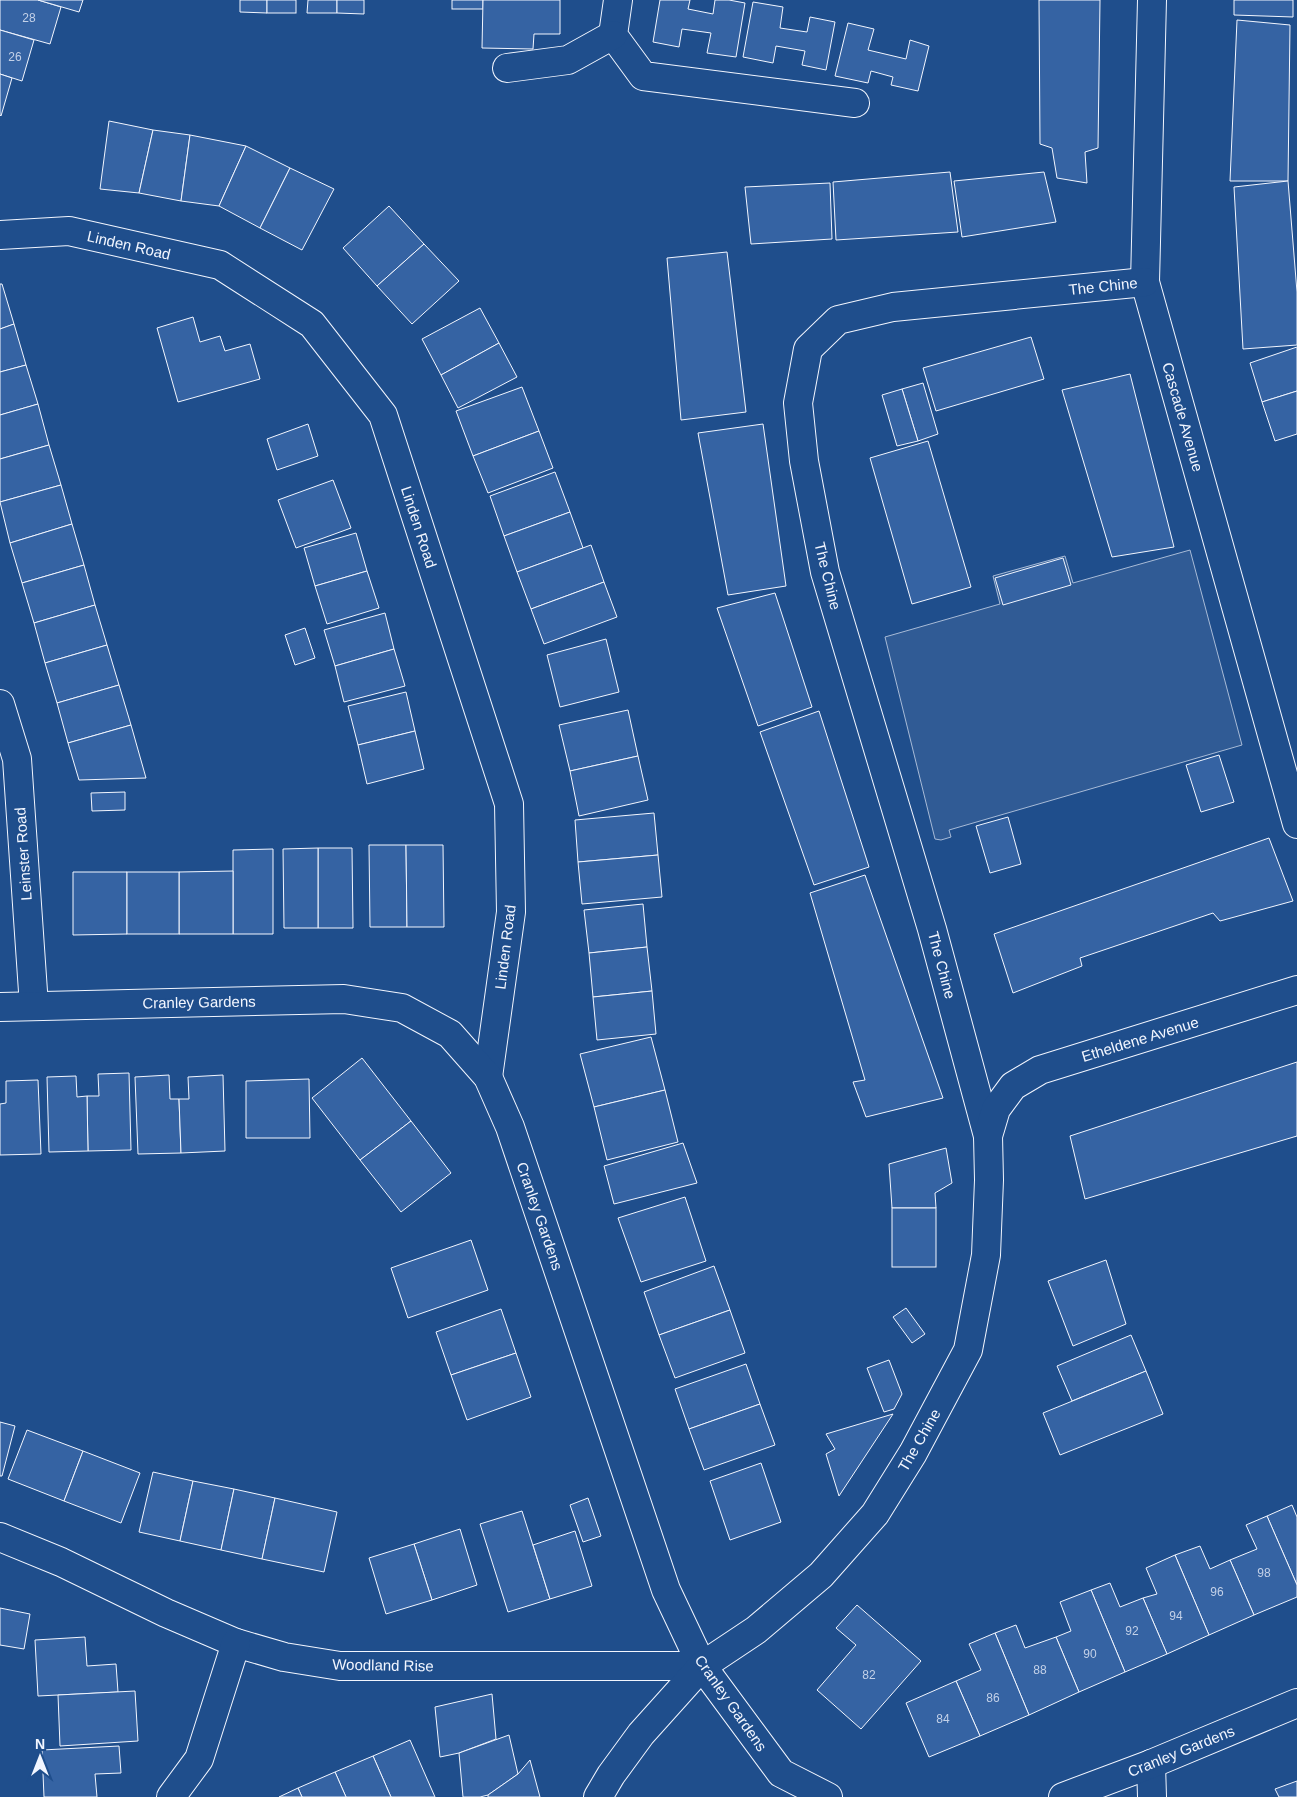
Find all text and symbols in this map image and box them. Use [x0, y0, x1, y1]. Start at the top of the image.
house number: 28 [22, 11, 36, 25]
house number: 26 [8, 50, 22, 64]
street label: Linden Road [86, 227, 172, 263]
street label: The Chine [1068, 274, 1138, 298]
street label: Cascade Avenue [1159, 360, 1207, 474]
street label: Linden Road [398, 484, 440, 570]
street label: The Chine [811, 540, 845, 612]
street label: Leinster Road [11, 807, 35, 901]
street label: Linden Road [491, 904, 519, 990]
street label: The Chine [925, 929, 959, 1001]
street label: Cranley Gardens [142, 993, 256, 1011]
street label: Etheldene Avenue [1079, 1013, 1201, 1065]
street label: Cranley Gardens [514, 1160, 566, 1272]
street label: The Chine [894, 1406, 944, 1474]
house number: 98 [1257, 1566, 1271, 1580]
house number: 96 [1210, 1585, 1224, 1599]
house number: 94 [1169, 1609, 1183, 1623]
house number: 92 [1125, 1624, 1139, 1638]
house number: 90 [1083, 1647, 1097, 1661]
street label: Cranley Gardens [692, 1652, 770, 1754]
street label: Woodland Rise [332, 1656, 434, 1674]
house number: 88 [1033, 1663, 1047, 1677]
house number: 82 [862, 1668, 876, 1682]
house number: 86 [986, 1691, 1000, 1705]
house number: 84 [936, 1712, 950, 1726]
street label: Cranley Gardens [1125, 1722, 1237, 1780]
north arrow [15, 1732, 65, 1782]
text: N [35, 1736, 45, 1752]

